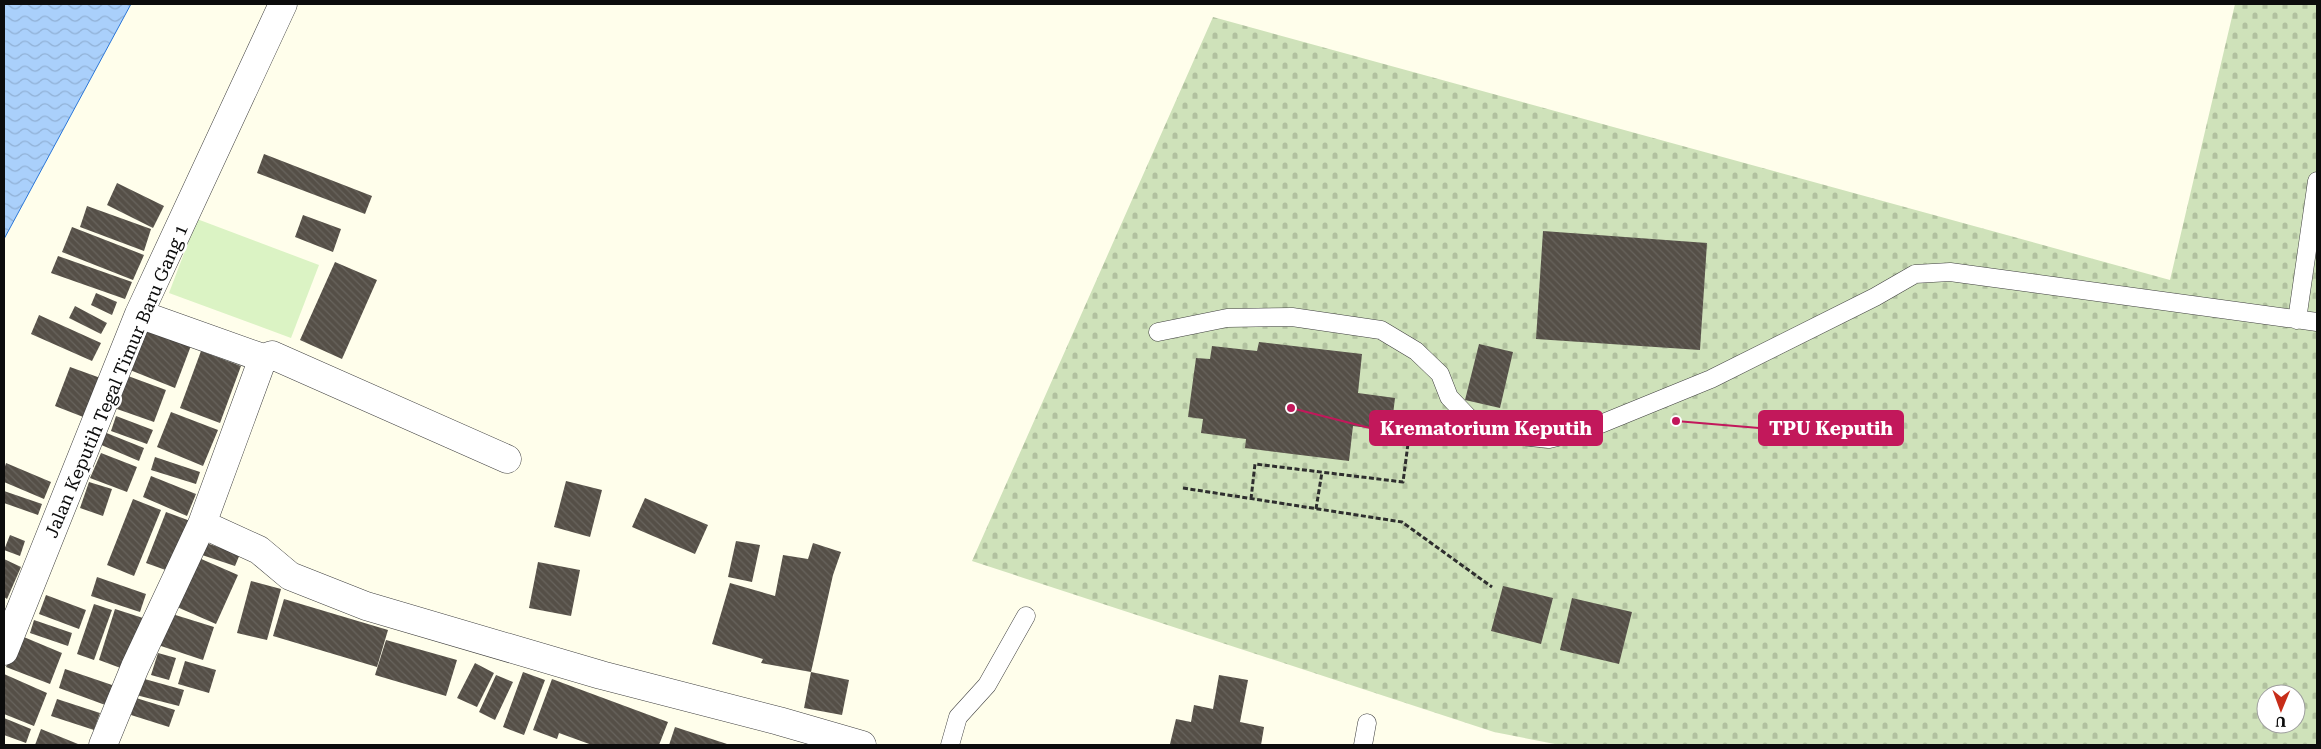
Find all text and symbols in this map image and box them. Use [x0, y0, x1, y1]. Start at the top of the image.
street label: Jalan Keputih Tegal Timur Baru Gang 1 [40, 221, 192, 541]
callout: Krematorium Keputih [1370, 411, 1602, 445]
callout: TPU Keputih [1759, 411, 1903, 445]
text: Krematorium Keputih [1380, 417, 1592, 440]
text: TPU Keputih [1769, 417, 1893, 440]
north arrow [2256, 684, 2306, 734]
text: U [2275, 714, 2286, 730]

